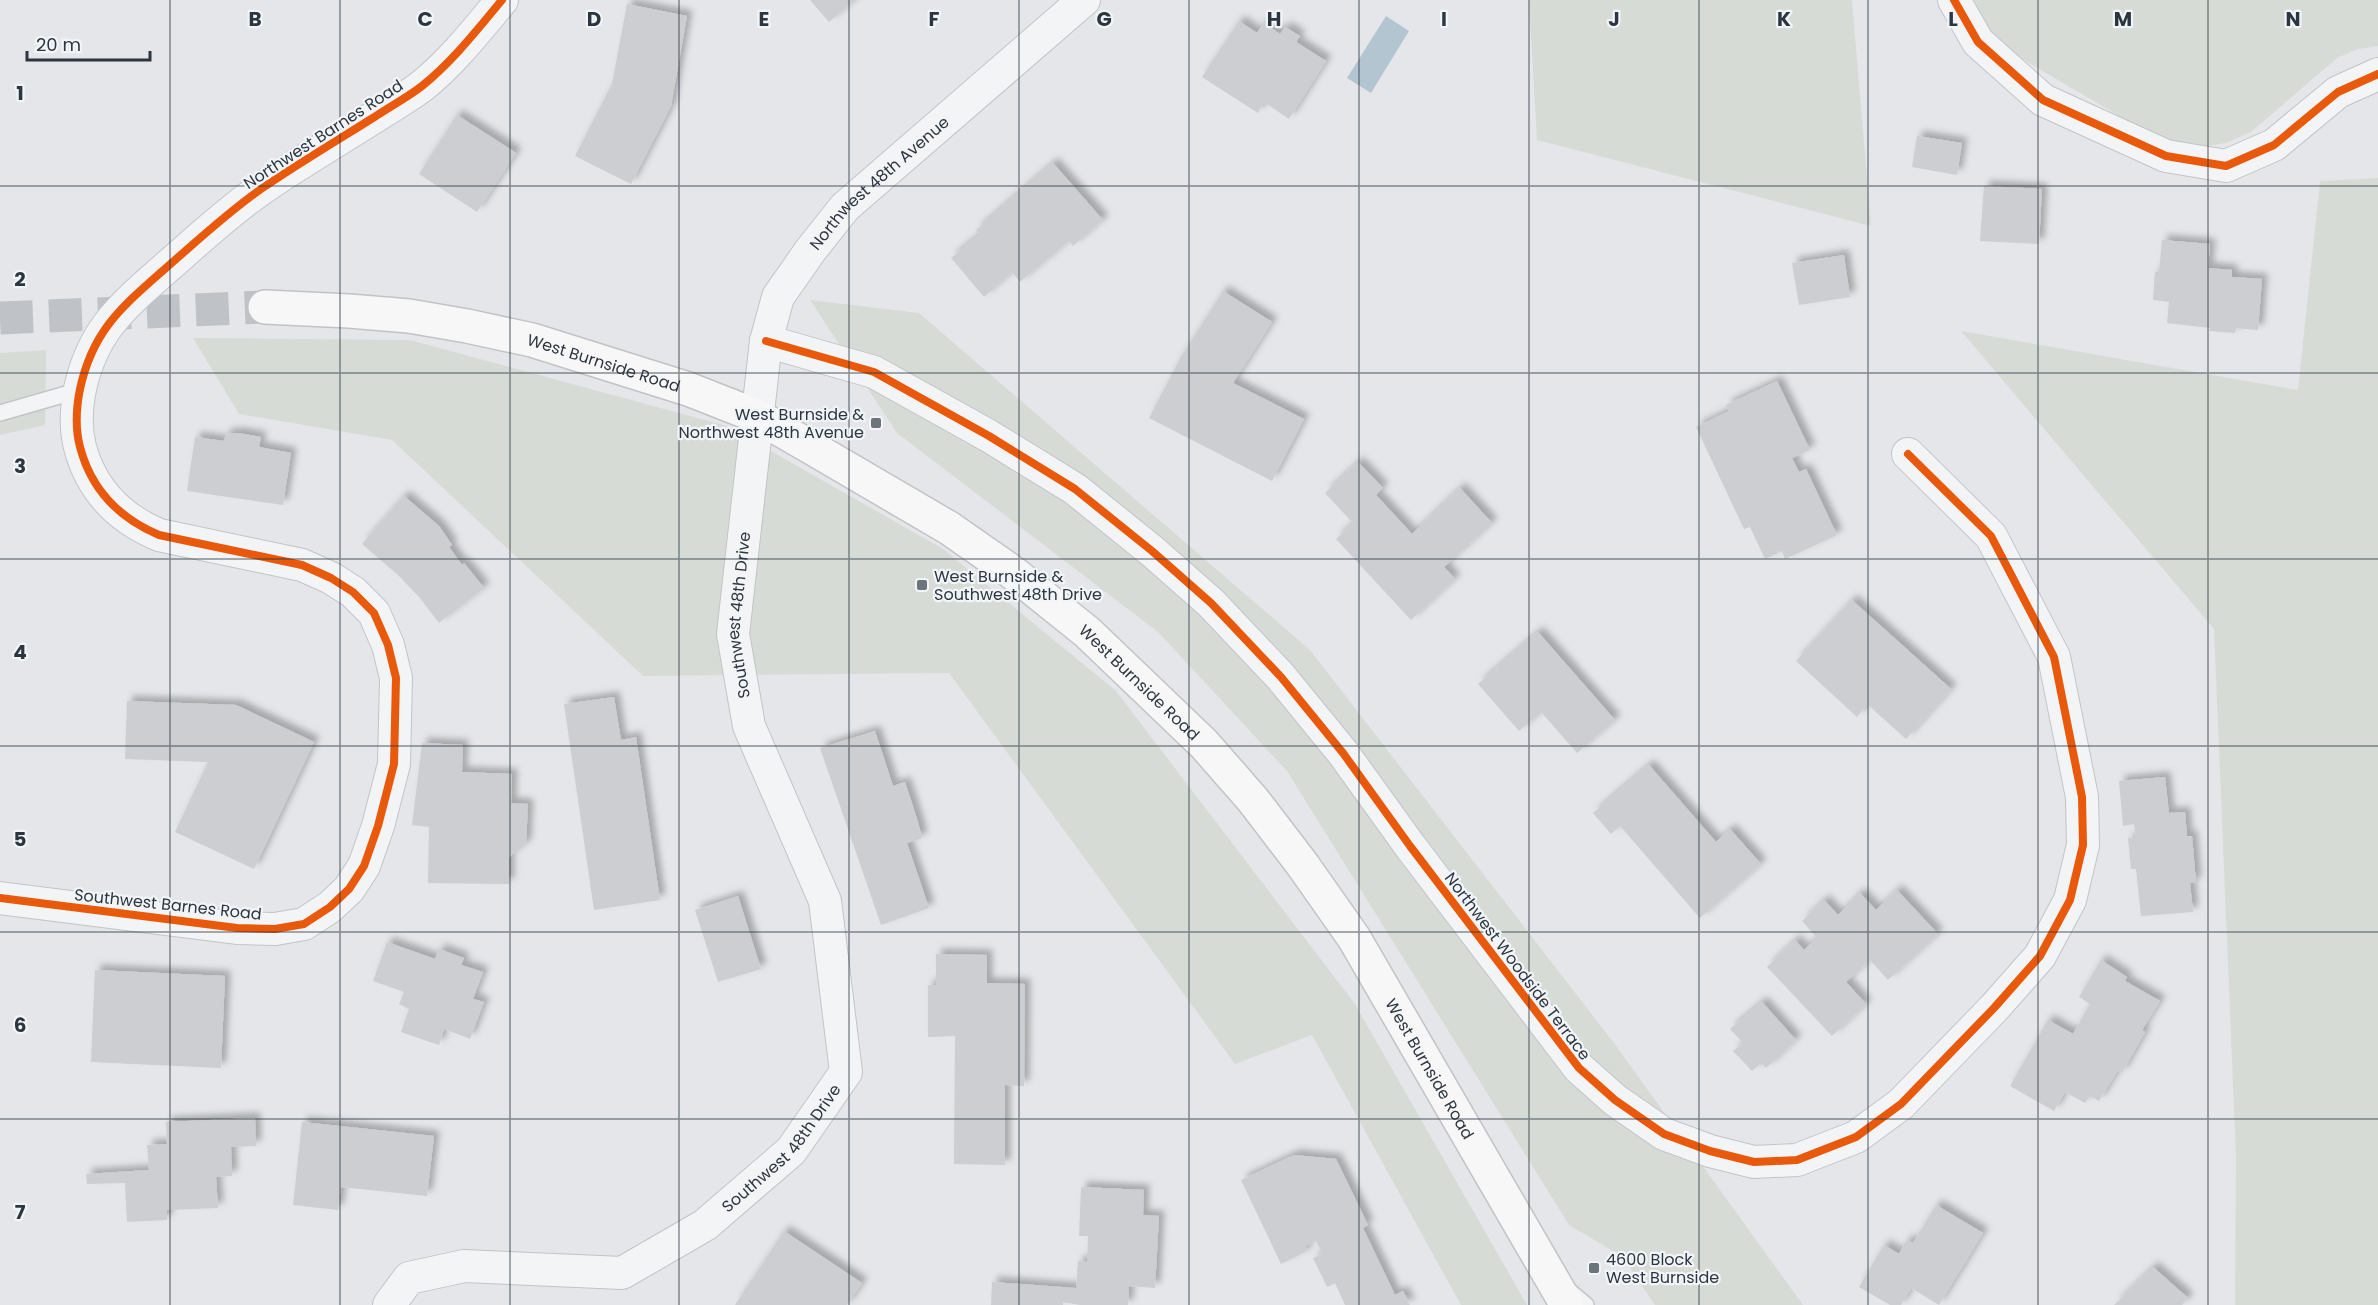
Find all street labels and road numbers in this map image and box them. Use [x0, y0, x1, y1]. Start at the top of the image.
street label: Northwest Barnes Road [239, 74, 408, 195]
street label: Northwest 48th Avenue [804, 111, 954, 255]
street label: West Burnside Road [524, 328, 683, 398]
street label: Southwest 48th Drive [721, 530, 756, 700]
street label: West Burnside Road [1074, 619, 1205, 746]
street label: Northwest Woodside Terrace [1439, 867, 1596, 1065]
street label: Southwest Barnes Road [73, 883, 263, 926]
street label: West Burnside Road [1380, 994, 1479, 1144]
street label: Southwest 48th Drive [717, 1079, 846, 1218]

